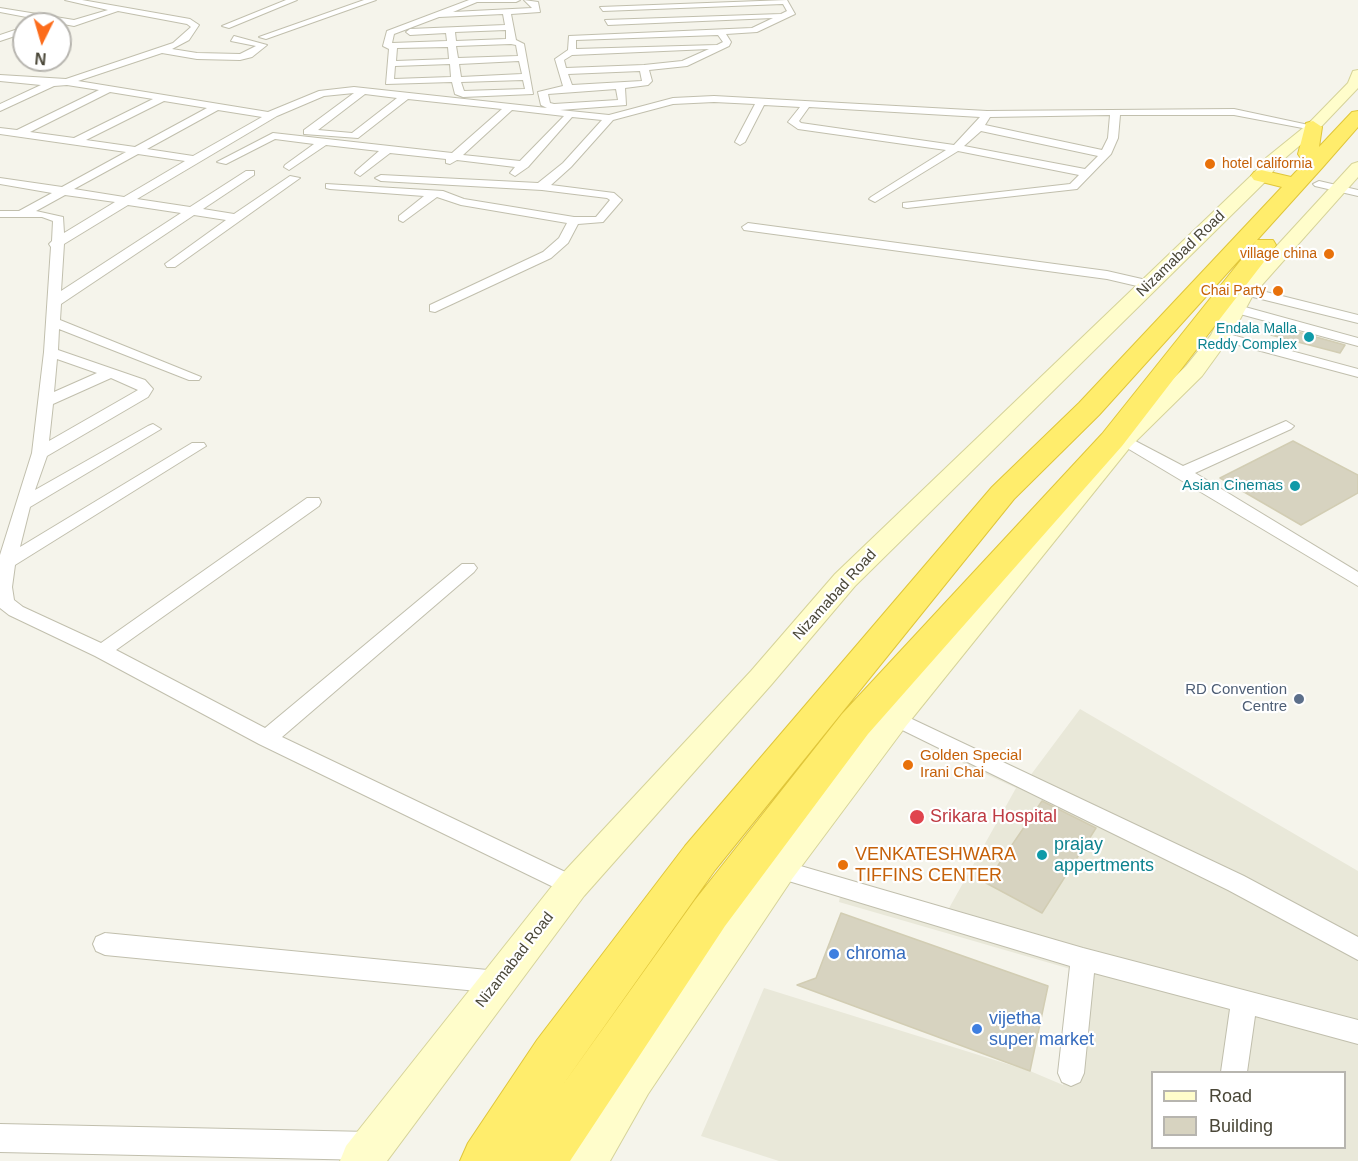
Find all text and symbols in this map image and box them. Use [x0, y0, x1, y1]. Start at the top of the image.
north arrow [12, 12, 72, 72]
text: N [34, 49, 47, 67]
place label: hotel california [1222, 156, 1312, 172]
marker: hotel california [1203, 157, 1217, 171]
street label: Nizamabad Road [1133, 207, 1229, 301]
place label: village china [1240, 246, 1317, 262]
marker: village china [1322, 247, 1336, 261]
place label: Chai Party [1201, 283, 1266, 299]
marker: Chai Party [1271, 284, 1285, 298]
place label: Endala Malla Reddy Complex [1197, 321, 1297, 354]
marker: Endala Malla Reddy Complex [1302, 330, 1316, 344]
place label: Asian Cinemas [1182, 477, 1283, 495]
marker: Asian Cinemas [1288, 479, 1302, 493]
street label: Nizamabad Road [790, 546, 880, 644]
place label: RD Convention Centre [1185, 681, 1287, 716]
marker: RD Convention Centre [1292, 692, 1306, 706]
place label: Golden Special Irani Chai [920, 747, 1022, 782]
marker: Golden Special Irani Chai [901, 758, 915, 772]
place label: Srikara Hospital [930, 806, 1057, 828]
marker: Srikara Hospital [908, 808, 926, 826]
place label: prajay appertments [1054, 834, 1154, 876]
place label: VENKATESHWARA TIFFINS CENTER [855, 844, 1016, 886]
marker: prajay appertments [1035, 848, 1049, 862]
marker: VENKATESHWARA TIFFINS CENTER [836, 858, 850, 872]
street label: Nizamabad Road [472, 909, 558, 1011]
place label: chroma [846, 943, 906, 965]
marker: chroma [827, 947, 841, 961]
place label: vijetha super market [989, 1008, 1094, 1050]
marker: vijetha super market [970, 1022, 984, 1036]
legend [1151, 1071, 1346, 1149]
text: Road [1209, 1086, 1252, 1106]
text: Building [1209, 1116, 1273, 1136]

